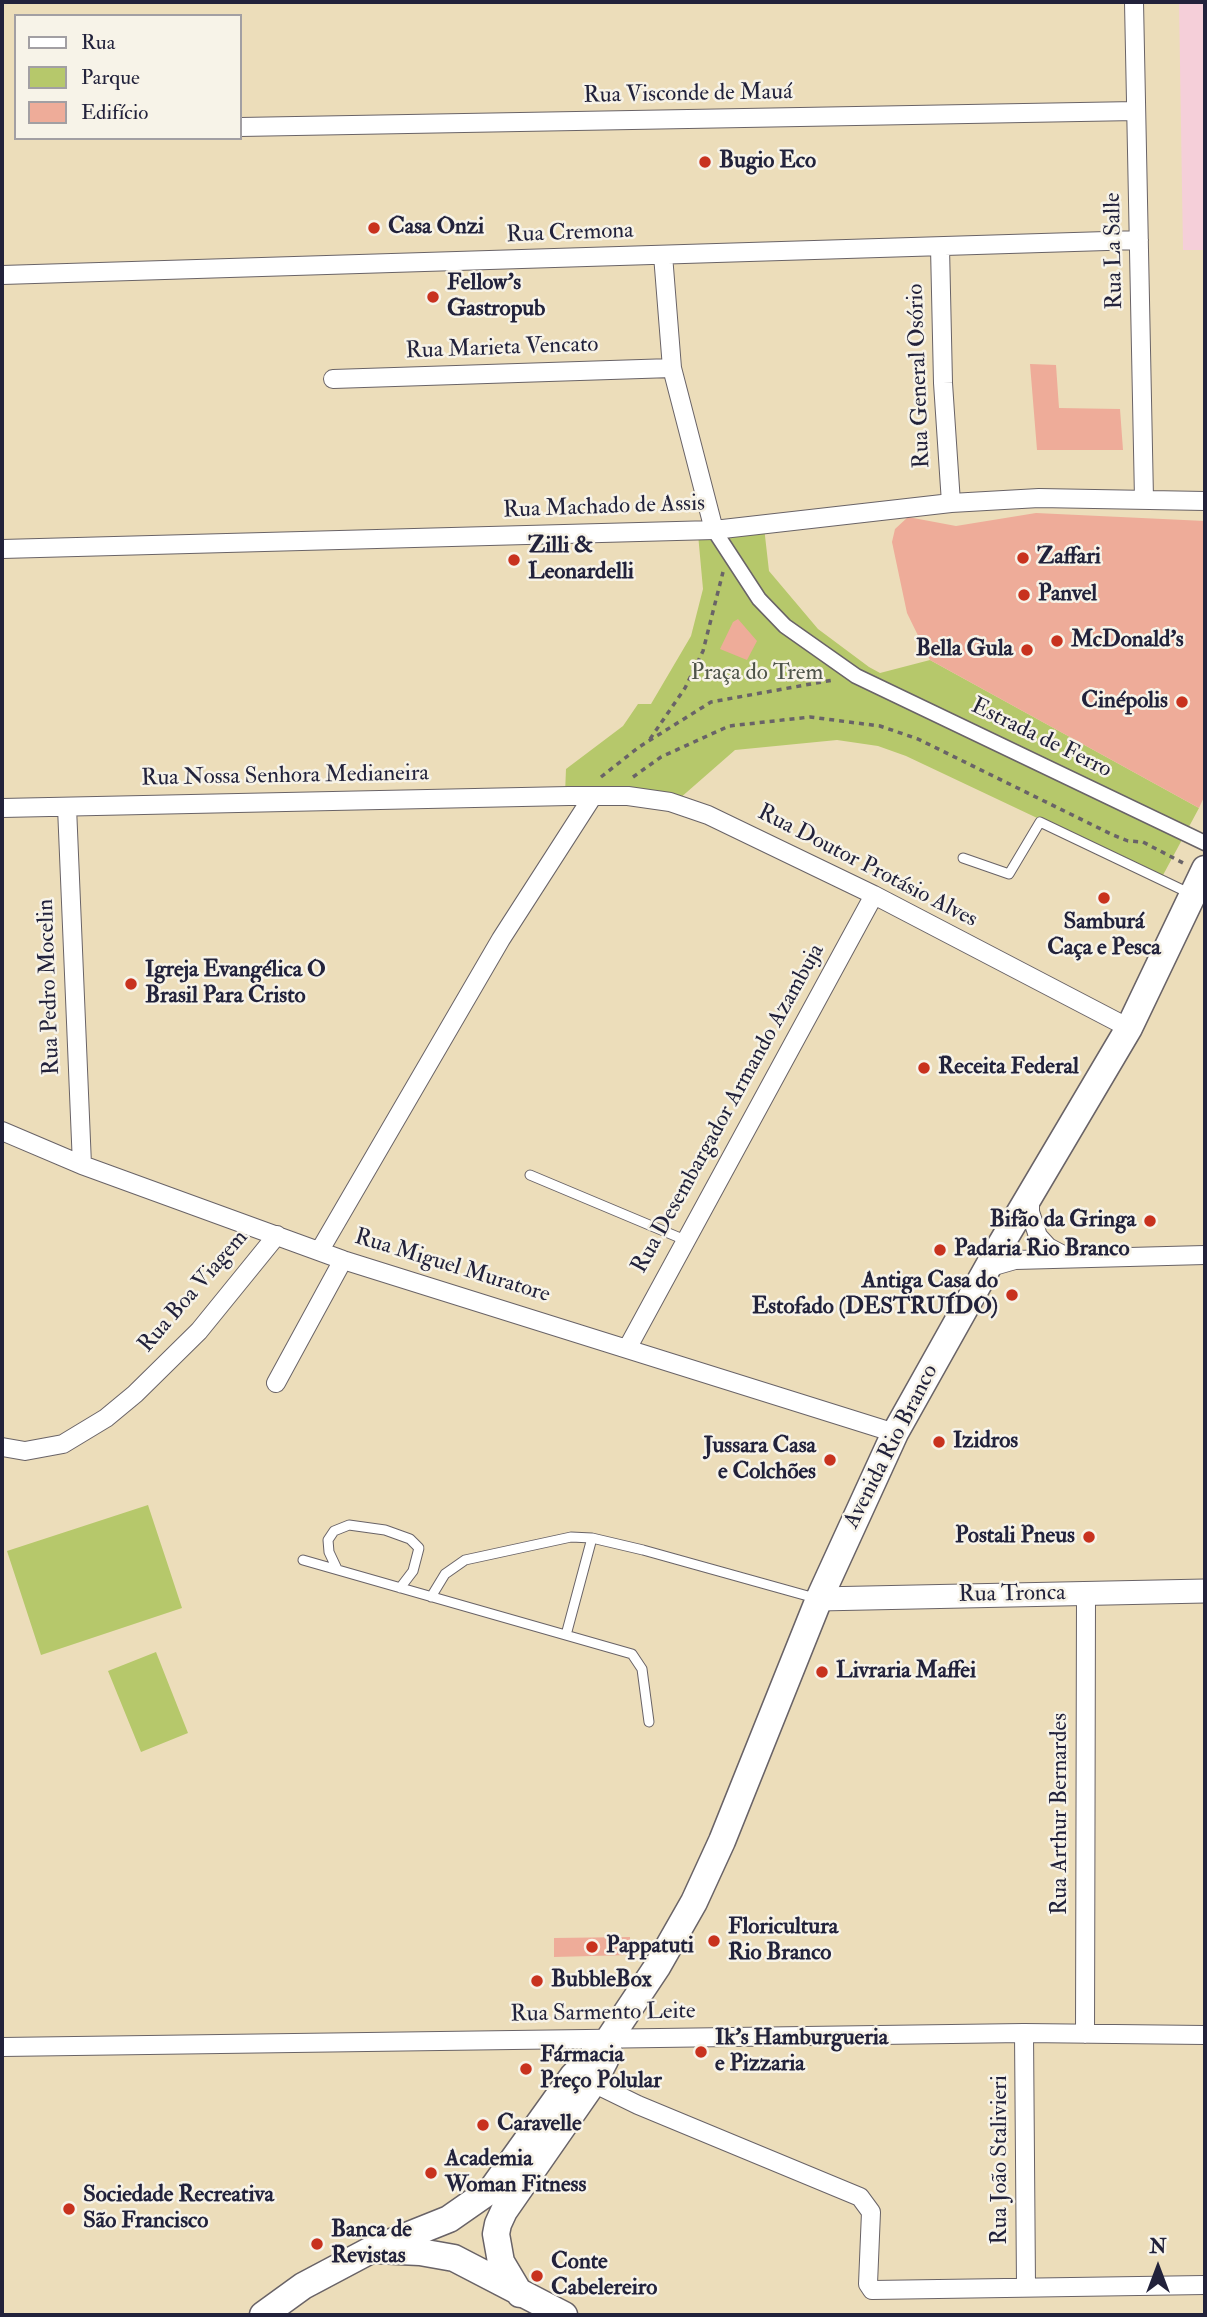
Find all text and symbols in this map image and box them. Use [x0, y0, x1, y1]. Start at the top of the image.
legend [14, 14, 242, 140]
text: Rua [81, 29, 115, 56]
text: Parque [81, 64, 140, 91]
street label: Rua Visconde de Mauá [583, 79, 793, 111]
text: Edifício [81, 99, 148, 126]
place label: Bugio Eco [719, 148, 816, 176]
marker: Bugio Eco [697, 154, 713, 170]
street label: Rua La Salle [1100, 192, 1130, 310]
place label: Casa Onzi [388, 214, 484, 242]
street label: Rua Cremona [506, 218, 634, 250]
marker: Casa Onzi [366, 220, 382, 236]
place label: Fellow's Gastropub [447, 270, 545, 324]
street label: Rua General Osório [903, 283, 937, 469]
marker: Fellow's Gastropub [425, 289, 441, 305]
street label: Rua Marieta Vencato [405, 332, 599, 366]
street label: Rua Machado de Assis [502, 491, 706, 525]
place label: Zilli & Leonardelli [528, 533, 634, 587]
place label: Zaffari [1037, 544, 1101, 572]
marker: Zaffari [1015, 550, 1031, 566]
marker: Zilli & Leonardelli [506, 552, 522, 568]
place label: Panvel [1038, 581, 1097, 609]
marker: Panvel [1016, 587, 1032, 603]
place label: McDonald's [1071, 627, 1184, 655]
marker: McDonald's [1049, 633, 1065, 649]
place label: Bella Gula [916, 636, 1013, 664]
marker: Bella Gula [1019, 642, 1035, 658]
park label: Praça do Trem [691, 660, 823, 688]
place label: Cinépolis [1081, 688, 1168, 716]
street label: Estrada de Ferro [966, 693, 1116, 785]
marker: Cinépolis [1174, 694, 1190, 710]
street label: Rua Nossa Senhora Medianeira [141, 761, 429, 793]
street label: Rua Doutor Protásio Alves [752, 800, 982, 934]
marker: Samburá Caça e Pesca [1096, 890, 1112, 906]
street label: Rua Pedro Mocelin [33, 898, 67, 1076]
place label: Samburá Caça e Pesca [1047, 909, 1161, 963]
street label: Rua Desembargador Armando Azambuja [627, 940, 831, 1278]
place label: Igreja Evangélica O Brasil Para Cristo [145, 957, 326, 1011]
marker: Igreja Evangélica O Brasil Para Cristo [123, 976, 139, 992]
place label: Receita Federal [938, 1054, 1079, 1082]
marker: Receita Federal [916, 1060, 932, 1076]
place label: Bifão da Gringa [990, 1207, 1136, 1235]
marker: Bifão da Gringa [1142, 1213, 1158, 1229]
street label: Rua Miguel Muratore [351, 1224, 553, 1310]
street label: Rua Boa Viagem [133, 1225, 255, 1359]
place label: Padaria Rio Branco [954, 1236, 1130, 1264]
marker: Padaria Rio Branco [932, 1242, 948, 1258]
place label: Antiga Casa do Estofado (DESTRUÍDO) [752, 1268, 998, 1322]
marker: Antiga Casa do Estofado (DESTRUÍDO) [1004, 1287, 1020, 1303]
street label: Avenida Rio Branco [839, 1360, 945, 1534]
place label: Izidros [953, 1428, 1018, 1456]
place label: Jussara Casa e Colchões [704, 1433, 816, 1487]
marker: Izidros [931, 1434, 947, 1450]
marker: Jussara Casa e Colchões [822, 1452, 838, 1468]
place label: Postali Pneus [955, 1523, 1075, 1551]
marker: Postali Pneus [1081, 1529, 1097, 1545]
street label: Rua Tronca [958, 1580, 1066, 1610]
place label: Livraria Maffei [836, 1658, 976, 1686]
marker: Livraria Maffei [814, 1664, 830, 1680]
street label: Rua Arthur Bernardes [1047, 1713, 1075, 1915]
place label: Floricultura Rio Branco [728, 1914, 838, 1968]
place label: Pappatuti [606, 1933, 694, 1961]
marker: Floricultura Rio Branco [706, 1933, 722, 1949]
marker: Pappatuti [584, 1939, 600, 1955]
place label: BubbleBox [551, 1967, 652, 1995]
marker: BubbleBox [529, 1973, 545, 1989]
street label: Rua Sarmento Leite [510, 1999, 696, 2029]
place label: Ik's Hamburgueria e Pizzaria [715, 2025, 888, 2079]
place label: Fármacia Preço Polular [540, 2042, 662, 2096]
marker: Ik's Hamburgueria e Pizzaria [693, 2044, 709, 2060]
marker: Fármacia Preço Polular [518, 2061, 534, 2077]
street label: Rua João Stalivieri [987, 2075, 1015, 2245]
place label: Caravelle [497, 2111, 582, 2139]
marker: Caravelle [475, 2117, 491, 2133]
place label: Academia Woman Fitness [445, 2146, 586, 2200]
marker: Academia Woman Fitness [423, 2165, 439, 2181]
place label: Sociedade Recreativa São Francisco [83, 2182, 274, 2236]
marker: Sociedade Recreativa São Francisco [61, 2201, 77, 2217]
place label: Banca de Revistas [331, 2217, 412, 2271]
north arrow [1123, 2233, 1193, 2303]
text: N [1149, 2235, 1167, 2259]
marker: Banca de Revistas [309, 2236, 325, 2252]
place label: Conte Cabelereiro [551, 2249, 657, 2303]
marker: Conte Cabelereiro [529, 2268, 545, 2284]

